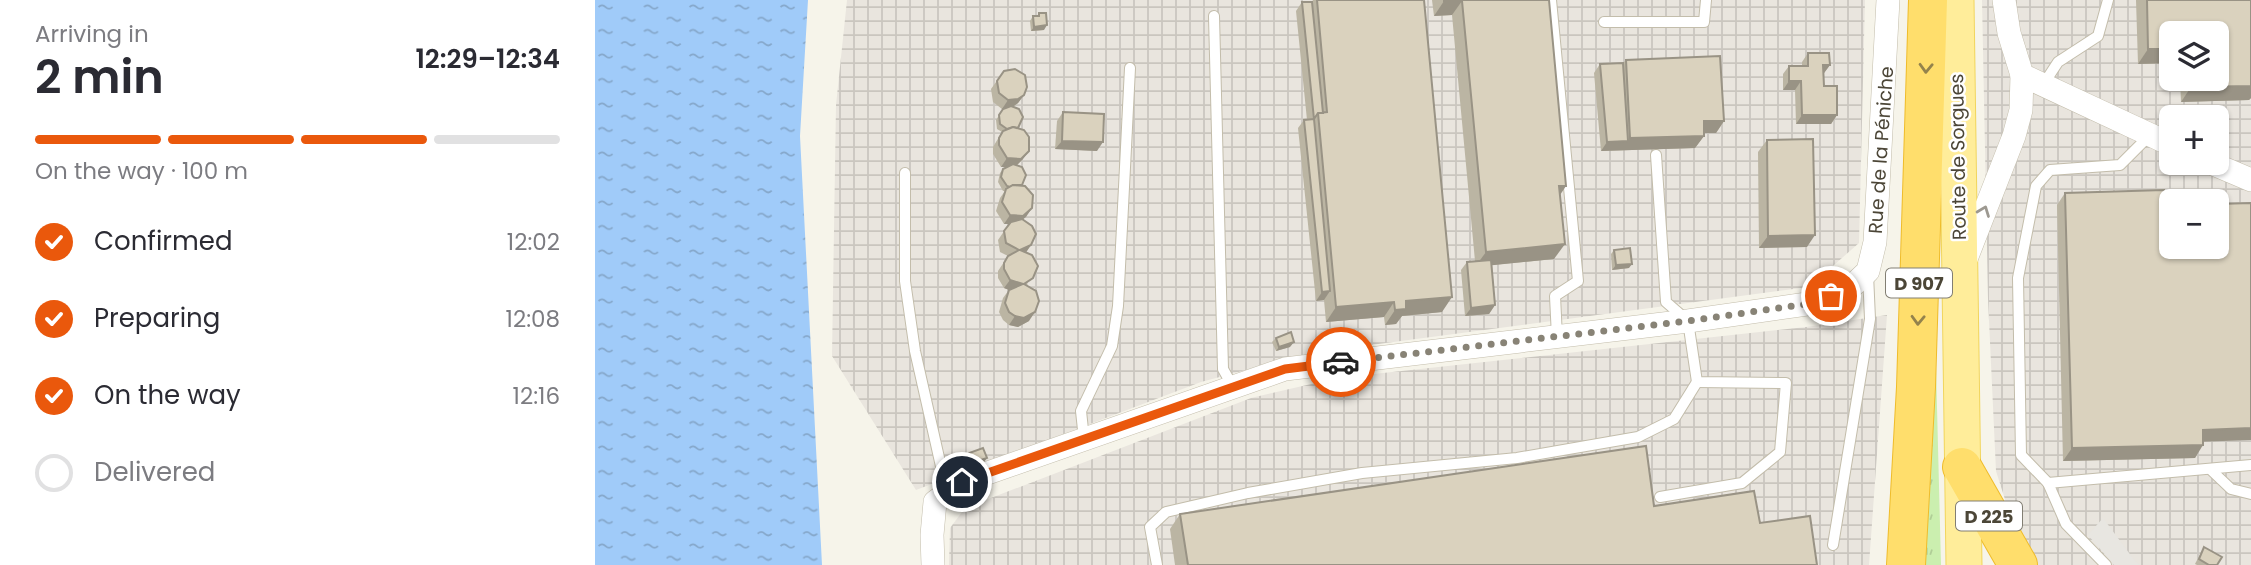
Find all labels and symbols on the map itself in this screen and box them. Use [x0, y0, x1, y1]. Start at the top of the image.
one-way arrow [1919, 63, 1934, 74]
street label: Rue de la Péniche [1862, 65, 1900, 235]
street label: Route de Sorgues [1943, 74, 1973, 240]
one-way arrow [1976, 206, 1990, 218]
pin [1801, 266, 1861, 326]
road number: D 907 [1886, 268, 1952, 298]
one-way arrow [1910, 315, 1925, 326]
courier [1306, 327, 1376, 397]
pin [932, 452, 992, 512]
road number: D 225 [1956, 502, 2022, 530]

